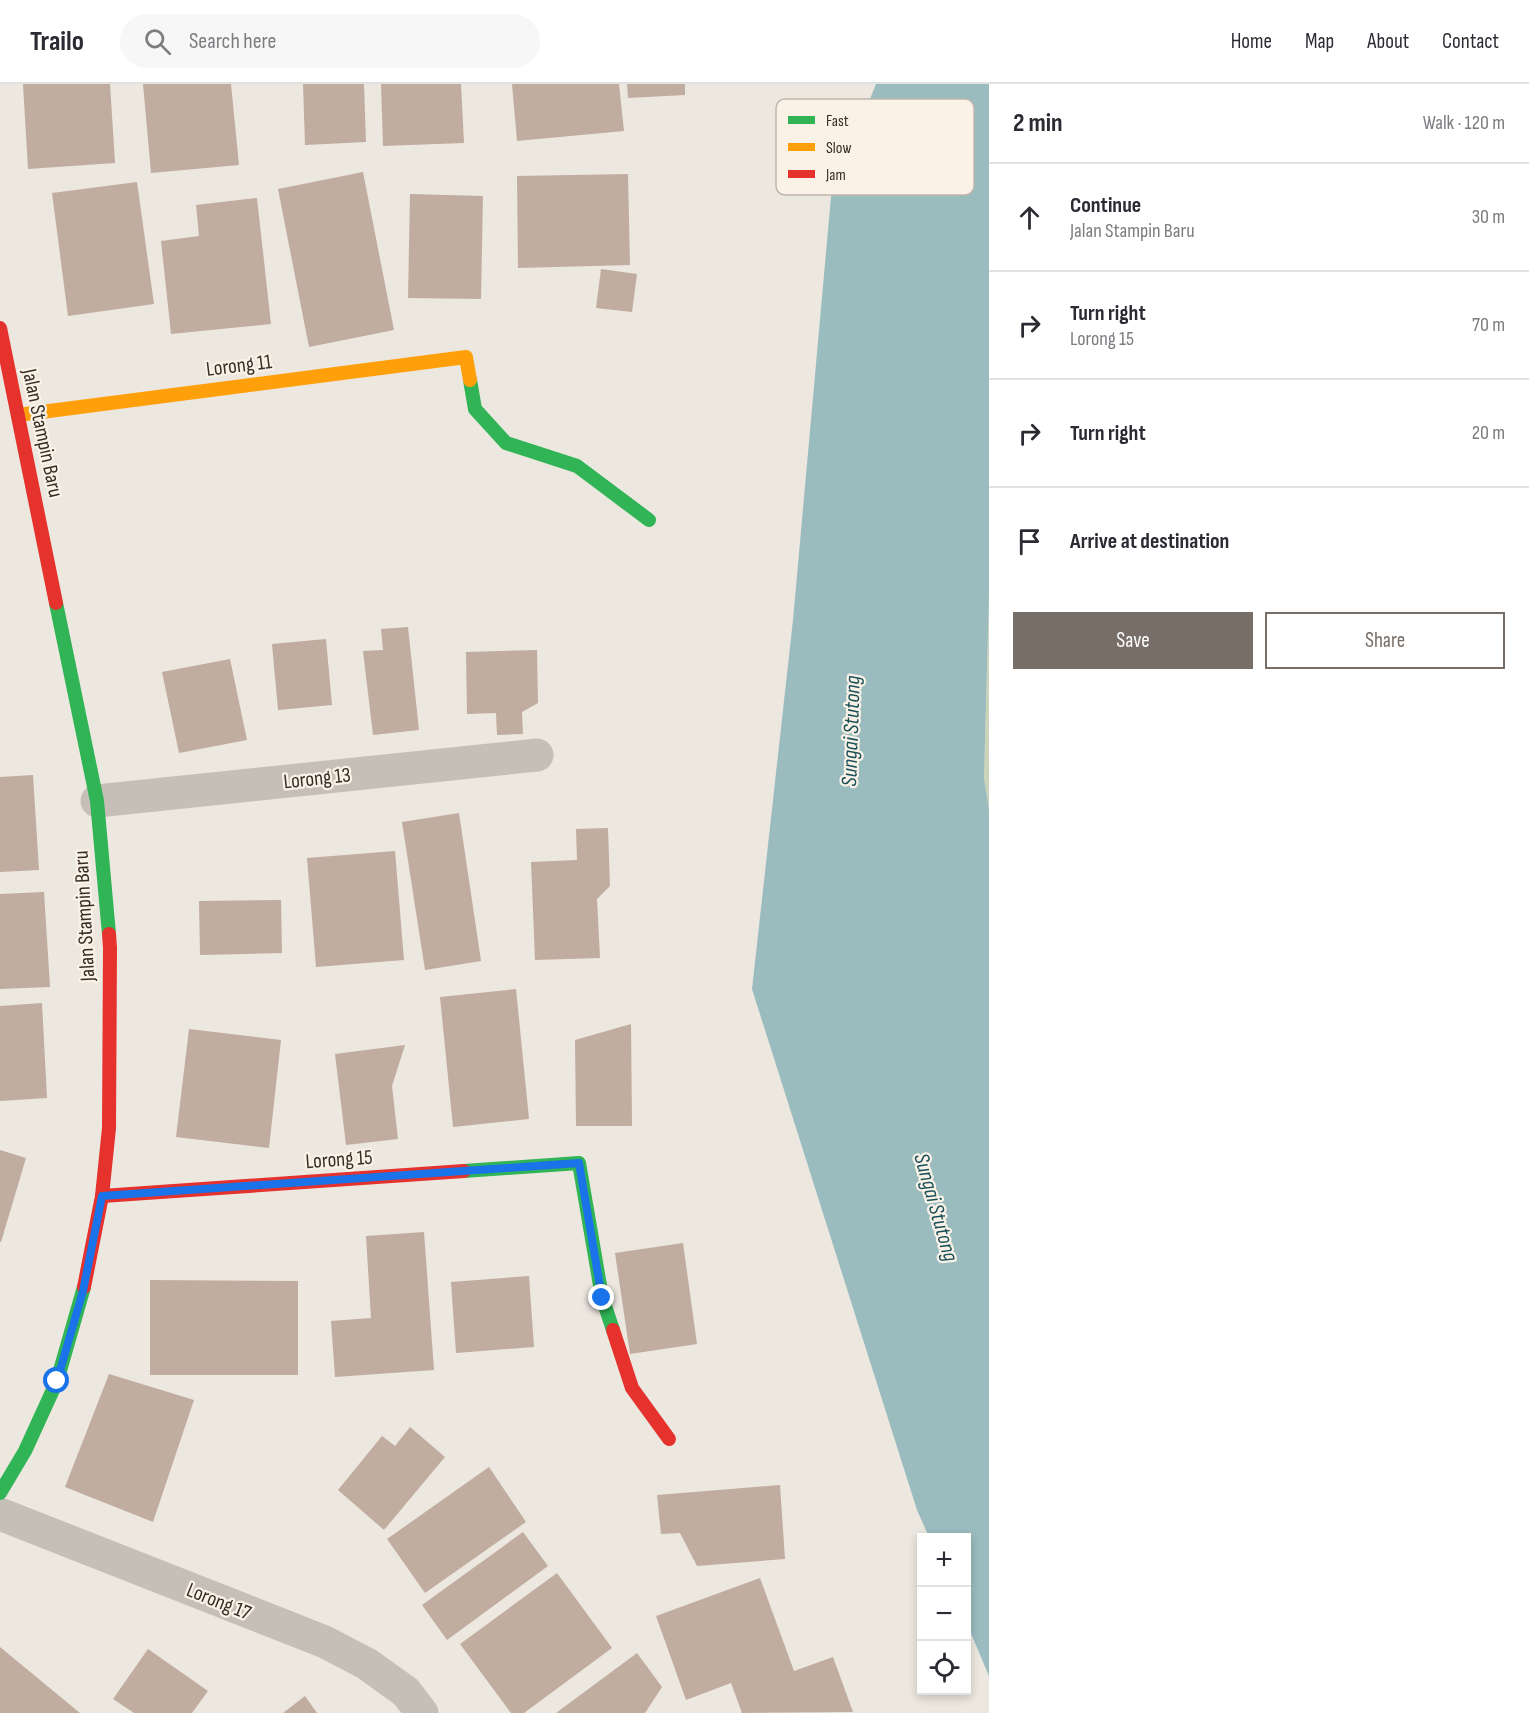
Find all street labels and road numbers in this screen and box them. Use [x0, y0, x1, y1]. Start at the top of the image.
street label: Lorong 11 [205, 349, 274, 382]
street label: Jalan Stampin Baru [16, 366, 68, 500]
street label: Lorong 13 [282, 763, 352, 794]
street label: Jalan Stampin Baru [69, 850, 100, 983]
street label: Lorong 15 [305, 1145, 373, 1174]
street label: Lorong 17 [183, 1577, 255, 1626]

